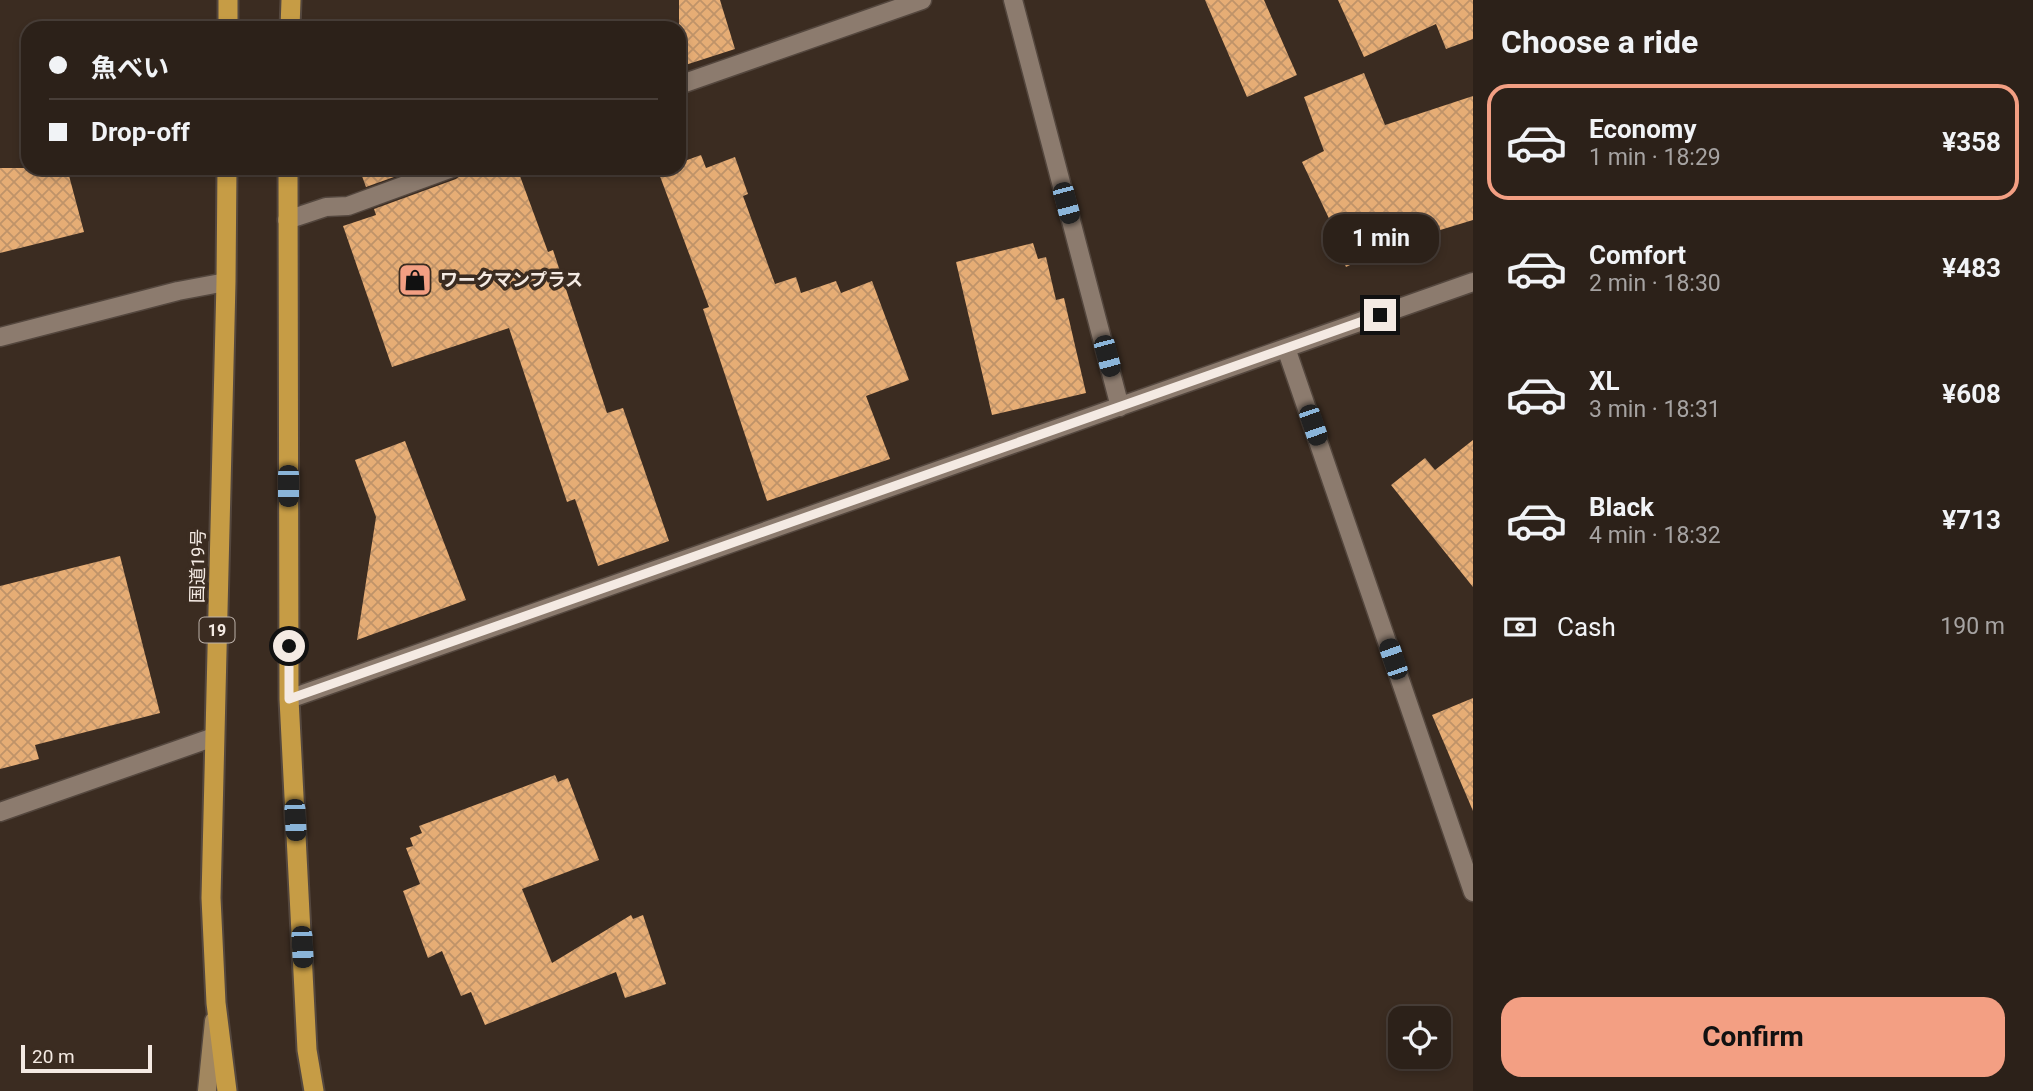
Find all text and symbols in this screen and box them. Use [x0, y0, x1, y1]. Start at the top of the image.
text: Choose a ride [1501, 23, 1698, 61]
text: 魚べい [91, 53, 169, 83]
icon: car [1505, 111, 1568, 174]
text: Economy [1589, 114, 1696, 144]
text: Drop-off [91, 117, 190, 147]
text: ¥358 [1942, 127, 2001, 157]
text: 1 min · 18:29 [1589, 144, 1721, 171]
car [1051, 180, 1082, 226]
callout: 1 min [1322, 214, 1438, 262]
text: 1 min [1352, 225, 1410, 252]
icon: car [1505, 237, 1568, 300]
text: Comfort [1589, 240, 1686, 270]
text: ¥483 [1942, 253, 2001, 283]
shop icon: ワークマンプラス [396, 261, 434, 299]
place label: ワークマンプラス [440, 269, 583, 290]
text: 2 min · 18:30 [1589, 270, 1721, 297]
route end [1364, 299, 1396, 331]
car [1092, 333, 1123, 379]
icon: car [1505, 363, 1568, 426]
text: XL [1589, 366, 1620, 396]
text: ¥608 [1942, 379, 2001, 409]
text: 3 min · 18:31 [1589, 396, 1721, 423]
car [1297, 402, 1330, 448]
car [278, 465, 299, 507]
icon: car [1505, 489, 1568, 552]
text: Black [1589, 492, 1654, 522]
text: ¥713 [1942, 505, 2001, 535]
text: 4 min · 18:32 [1589, 522, 1721, 549]
street label: 国道19号 [186, 529, 209, 603]
icon: cash [1501, 608, 1539, 646]
text: Cash [1557, 612, 1616, 642]
text: 190 m [1940, 613, 2005, 640]
road number: 19 [200, 618, 234, 642]
route start [273, 630, 305, 662]
car [1377, 636, 1410, 682]
car [284, 798, 307, 842]
car [291, 925, 314, 969]
button: Confirm [1501, 997, 2005, 1077]
map controls [1388, 1006, 1451, 1069]
button: locate [1388, 1006, 1451, 1069]
scale bar [21, 1042, 152, 1074]
text: 20 m [32, 1045, 75, 1068]

